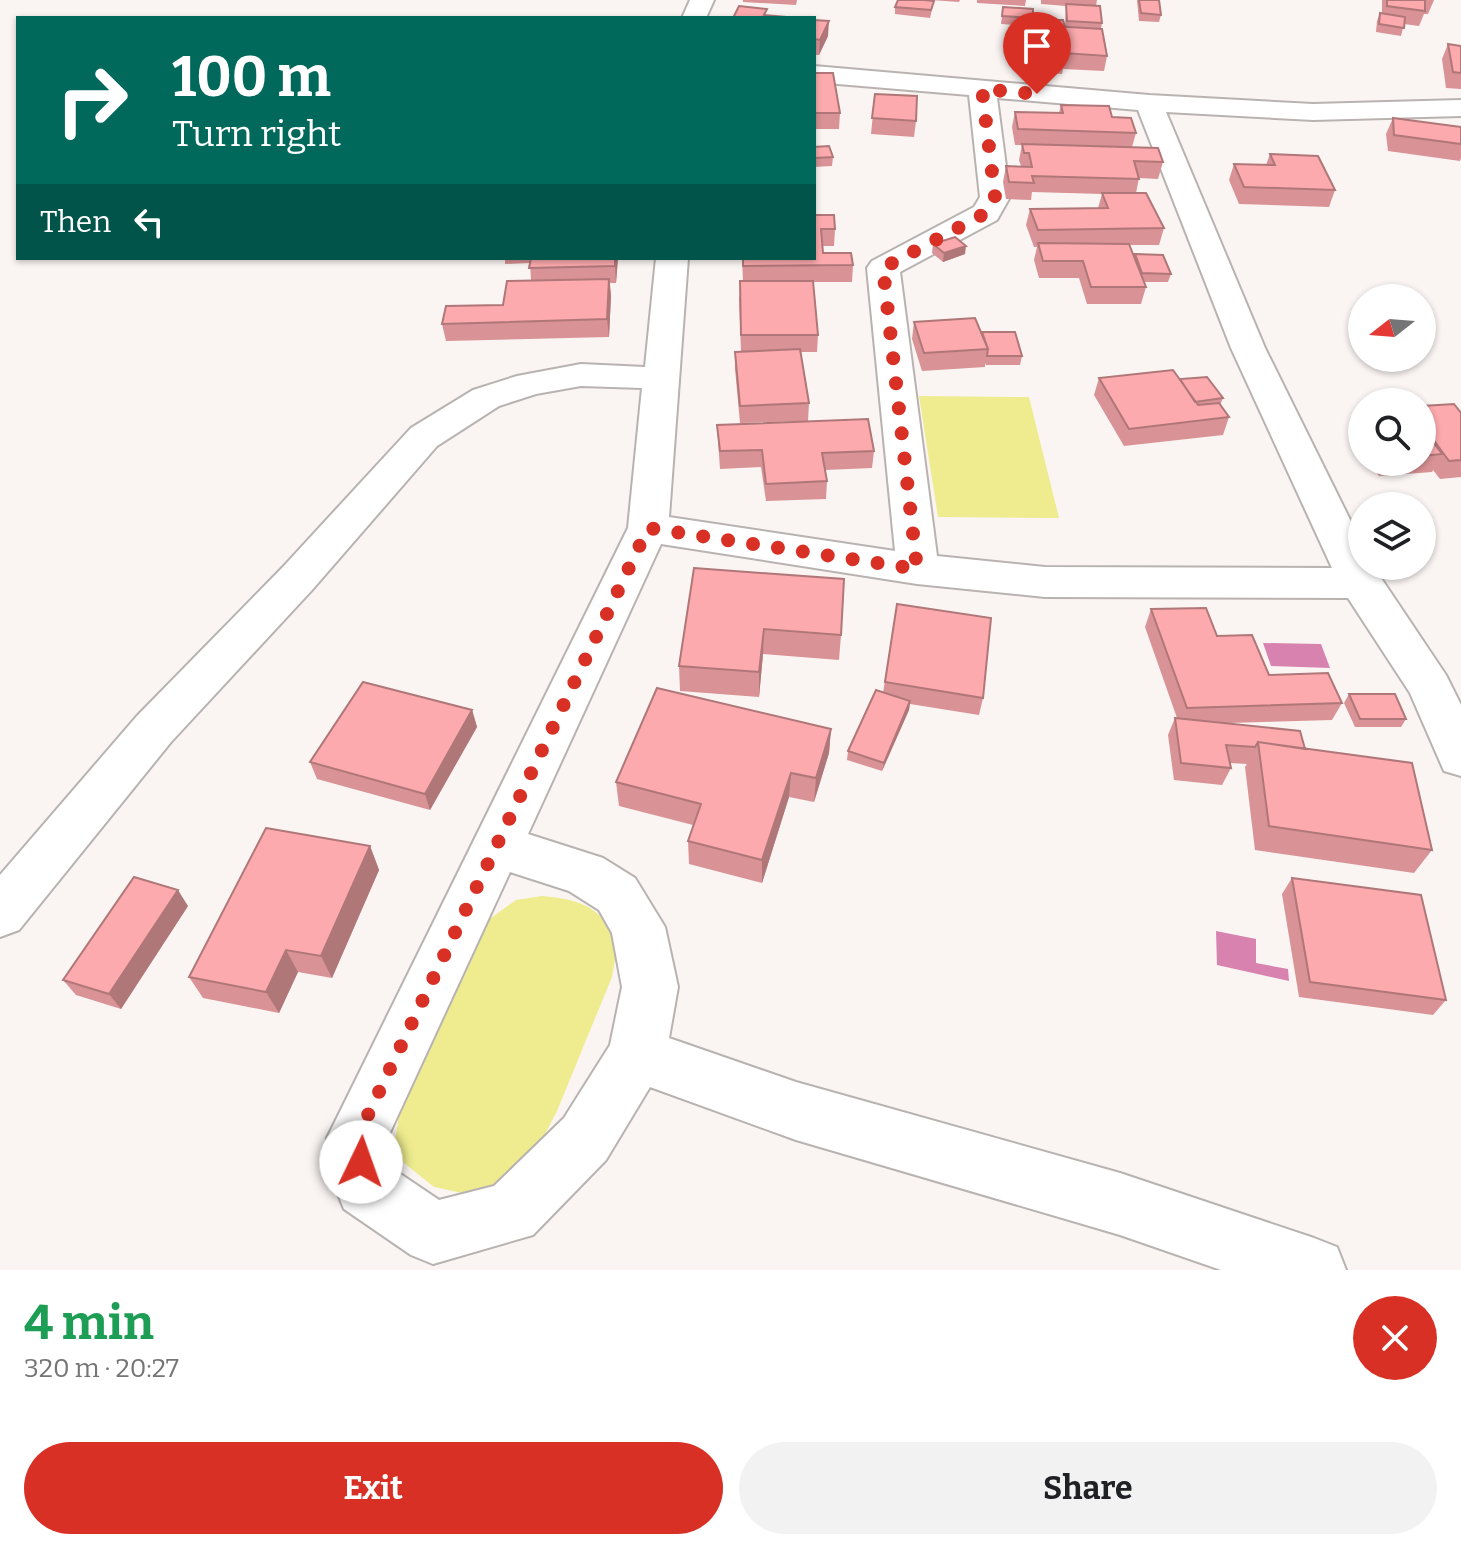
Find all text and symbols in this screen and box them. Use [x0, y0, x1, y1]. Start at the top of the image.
pin [1003, 12, 1071, 94]
icon: arrive [1015, 24, 1059, 68]
text: 100 m [172, 44, 331, 111]
icon: right [40, 48, 144, 152]
text: Turn right [172, 112, 341, 156]
icon: left [127, 200, 171, 244]
text: Then [40, 204, 111, 240]
north arrow [1348, 284, 1436, 372]
map controls [1348, 284, 1436, 580]
button: search [1348, 388, 1436, 476]
button: layers [1348, 492, 1436, 580]
position arrow [319, 1120, 403, 1204]
text: 4 min [24, 1294, 154, 1352]
button: close [1353, 1296, 1437, 1380]
text: 320 m · 20:27 [24, 1353, 179, 1384]
button: Exit [24, 1442, 723, 1534]
button: Share [739, 1442, 1437, 1534]

